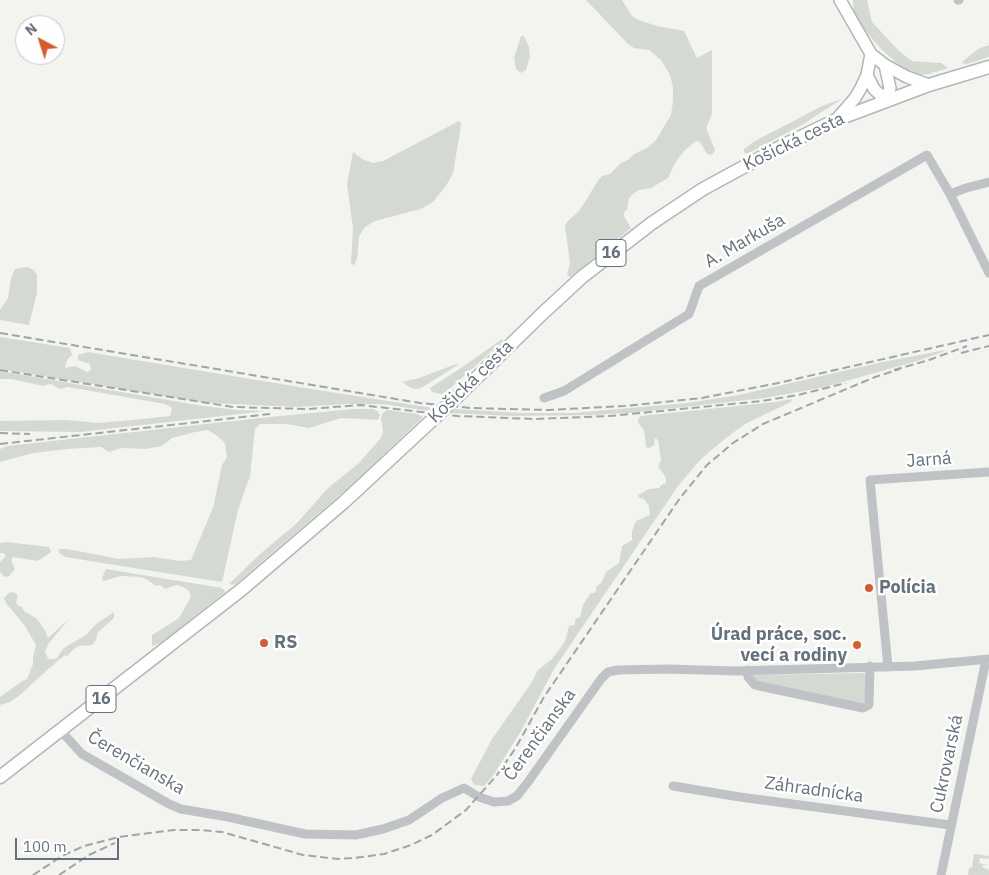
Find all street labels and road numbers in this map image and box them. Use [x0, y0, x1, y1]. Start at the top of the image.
street label: Košická cesta [740, 108, 848, 176]
street label: A. Markuša [701, 209, 789, 273]
road number: 16 [596, 240, 626, 266]
street label: Košická cesta [424, 336, 518, 428]
street label: Jarná [906, 448, 952, 472]
street label: Čerenčianska [499, 685, 581, 785]
road number: 16 [86, 686, 116, 712]
street label: Cukrovarská [926, 713, 968, 815]
street label: Čerenčianska [83, 726, 189, 800]
street label: Záhradnícka [763, 772, 865, 808]

